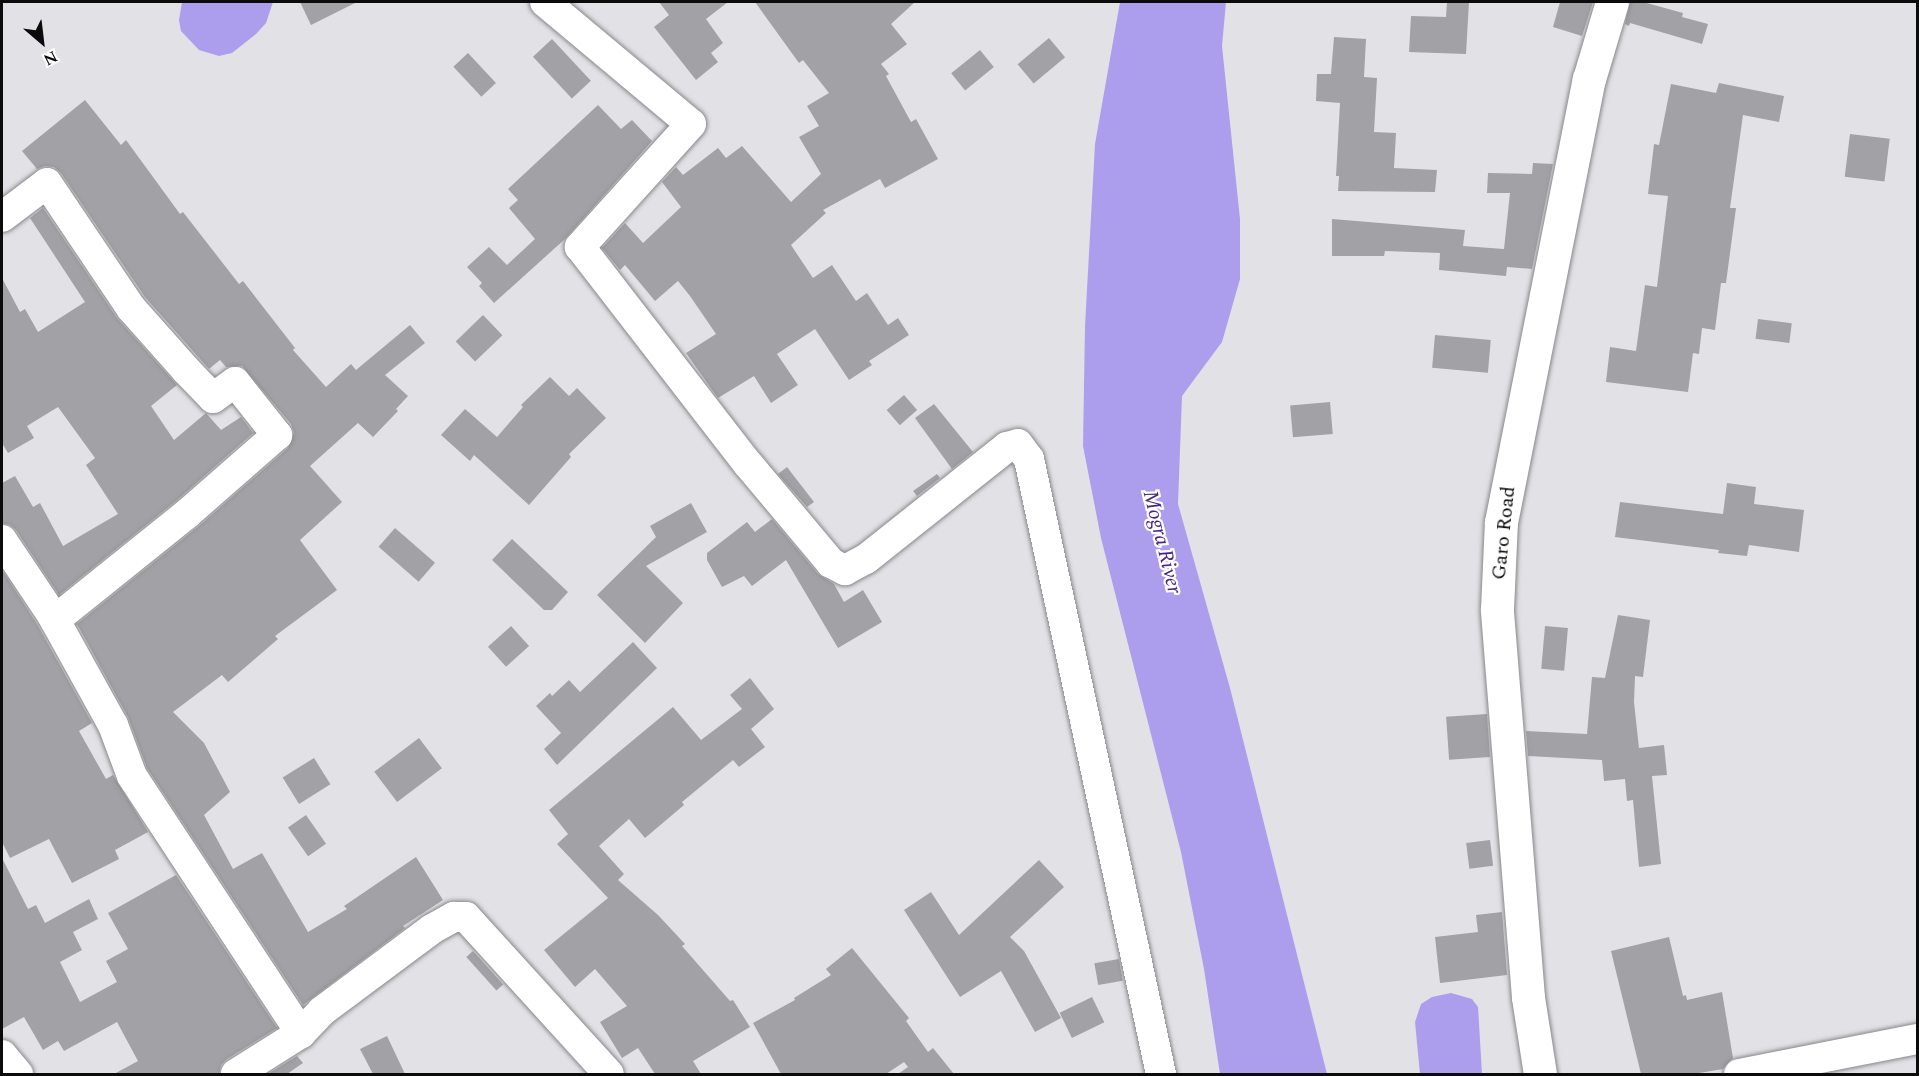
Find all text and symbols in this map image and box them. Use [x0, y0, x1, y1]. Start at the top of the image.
north arrow [12, 12, 72, 72]
text: N [39, 44, 62, 72]
street label: Garo Road [1487, 485, 1521, 581]
water label: Mogra River [1137, 488, 1187, 596]

